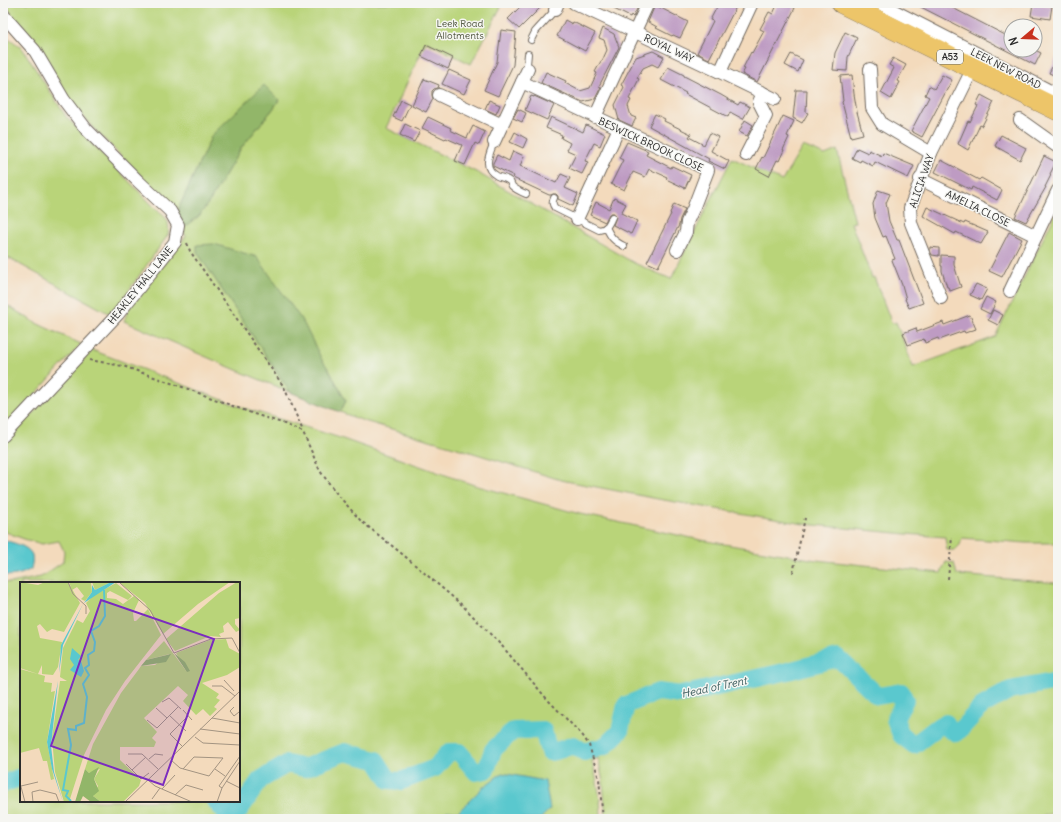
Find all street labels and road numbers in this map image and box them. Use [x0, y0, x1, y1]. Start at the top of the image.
street label: ROYAL WAY [642, 31, 696, 66]
street label: LEEK NEW ROAD [968, 45, 1043, 92]
road number: A53 [937, 50, 963, 64]
street label: BESWICK BROOK CLOSE [596, 114, 705, 174]
street label: ALICIA WAY [906, 152, 937, 210]
street label: AMELIA CLOSE [944, 187, 1012, 230]
street label: HEAKLEY HALL LANE [105, 244, 176, 327]

